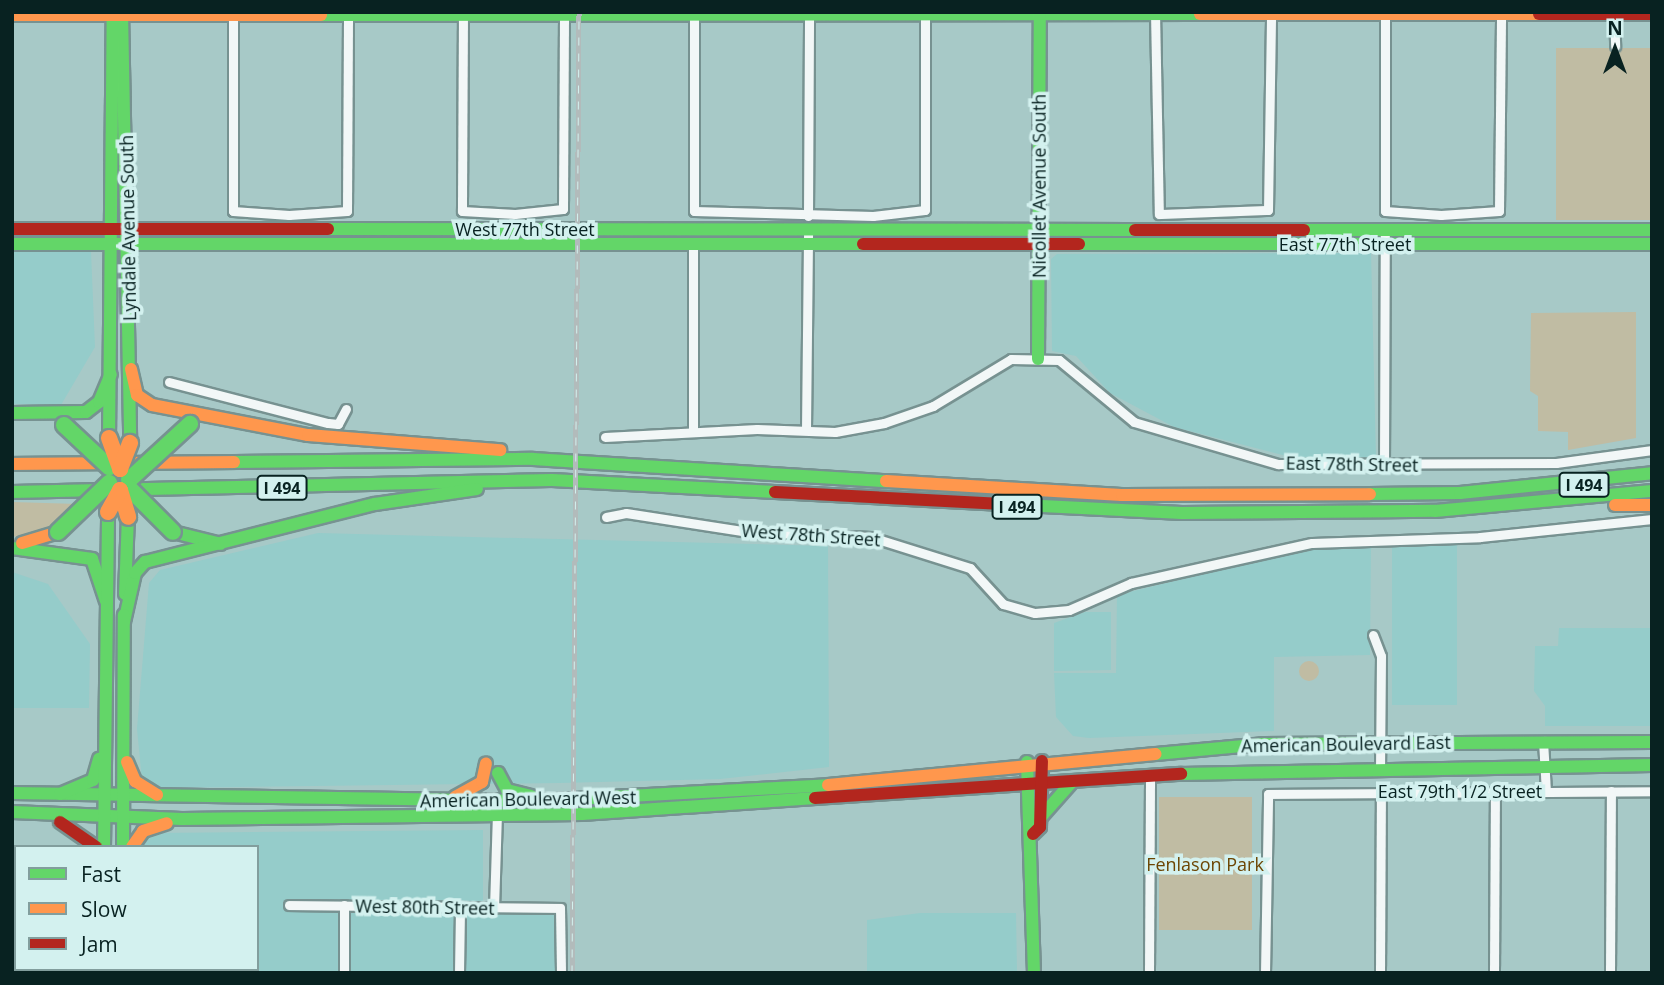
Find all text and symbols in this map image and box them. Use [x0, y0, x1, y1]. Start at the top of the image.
north arrow [1580, 14, 1650, 84]
text: N [1607, 15, 1623, 41]
street label: Nicollet Avenue South [1028, 94, 1050, 278]
street label: Lyndale Avenue South [116, 135, 140, 321]
street label: West 77th Street [455, 218, 595, 240]
street label: East 77th Street [1279, 233, 1411, 255]
street label: East 78th Street [1285, 452, 1419, 476]
road number: I 494 [1558, 472, 1610, 498]
road number: I 494 [256, 475, 308, 500]
road number: I 494 [991, 494, 1043, 520]
street label: West 78th Street [741, 519, 881, 551]
street label: American Boulevard East [1241, 731, 1451, 757]
street label: East 79th 1/2 Street [1378, 780, 1542, 802]
street label: American Boulevard West [420, 786, 636, 812]
legend [14, 845, 259, 971]
park label: Fenlason Park [1146, 853, 1264, 875]
text: Fast [81, 860, 121, 888]
text: Slow [81, 895, 127, 923]
street label: West 80th Street [355, 895, 495, 919]
text: Jam [81, 930, 118, 958]

